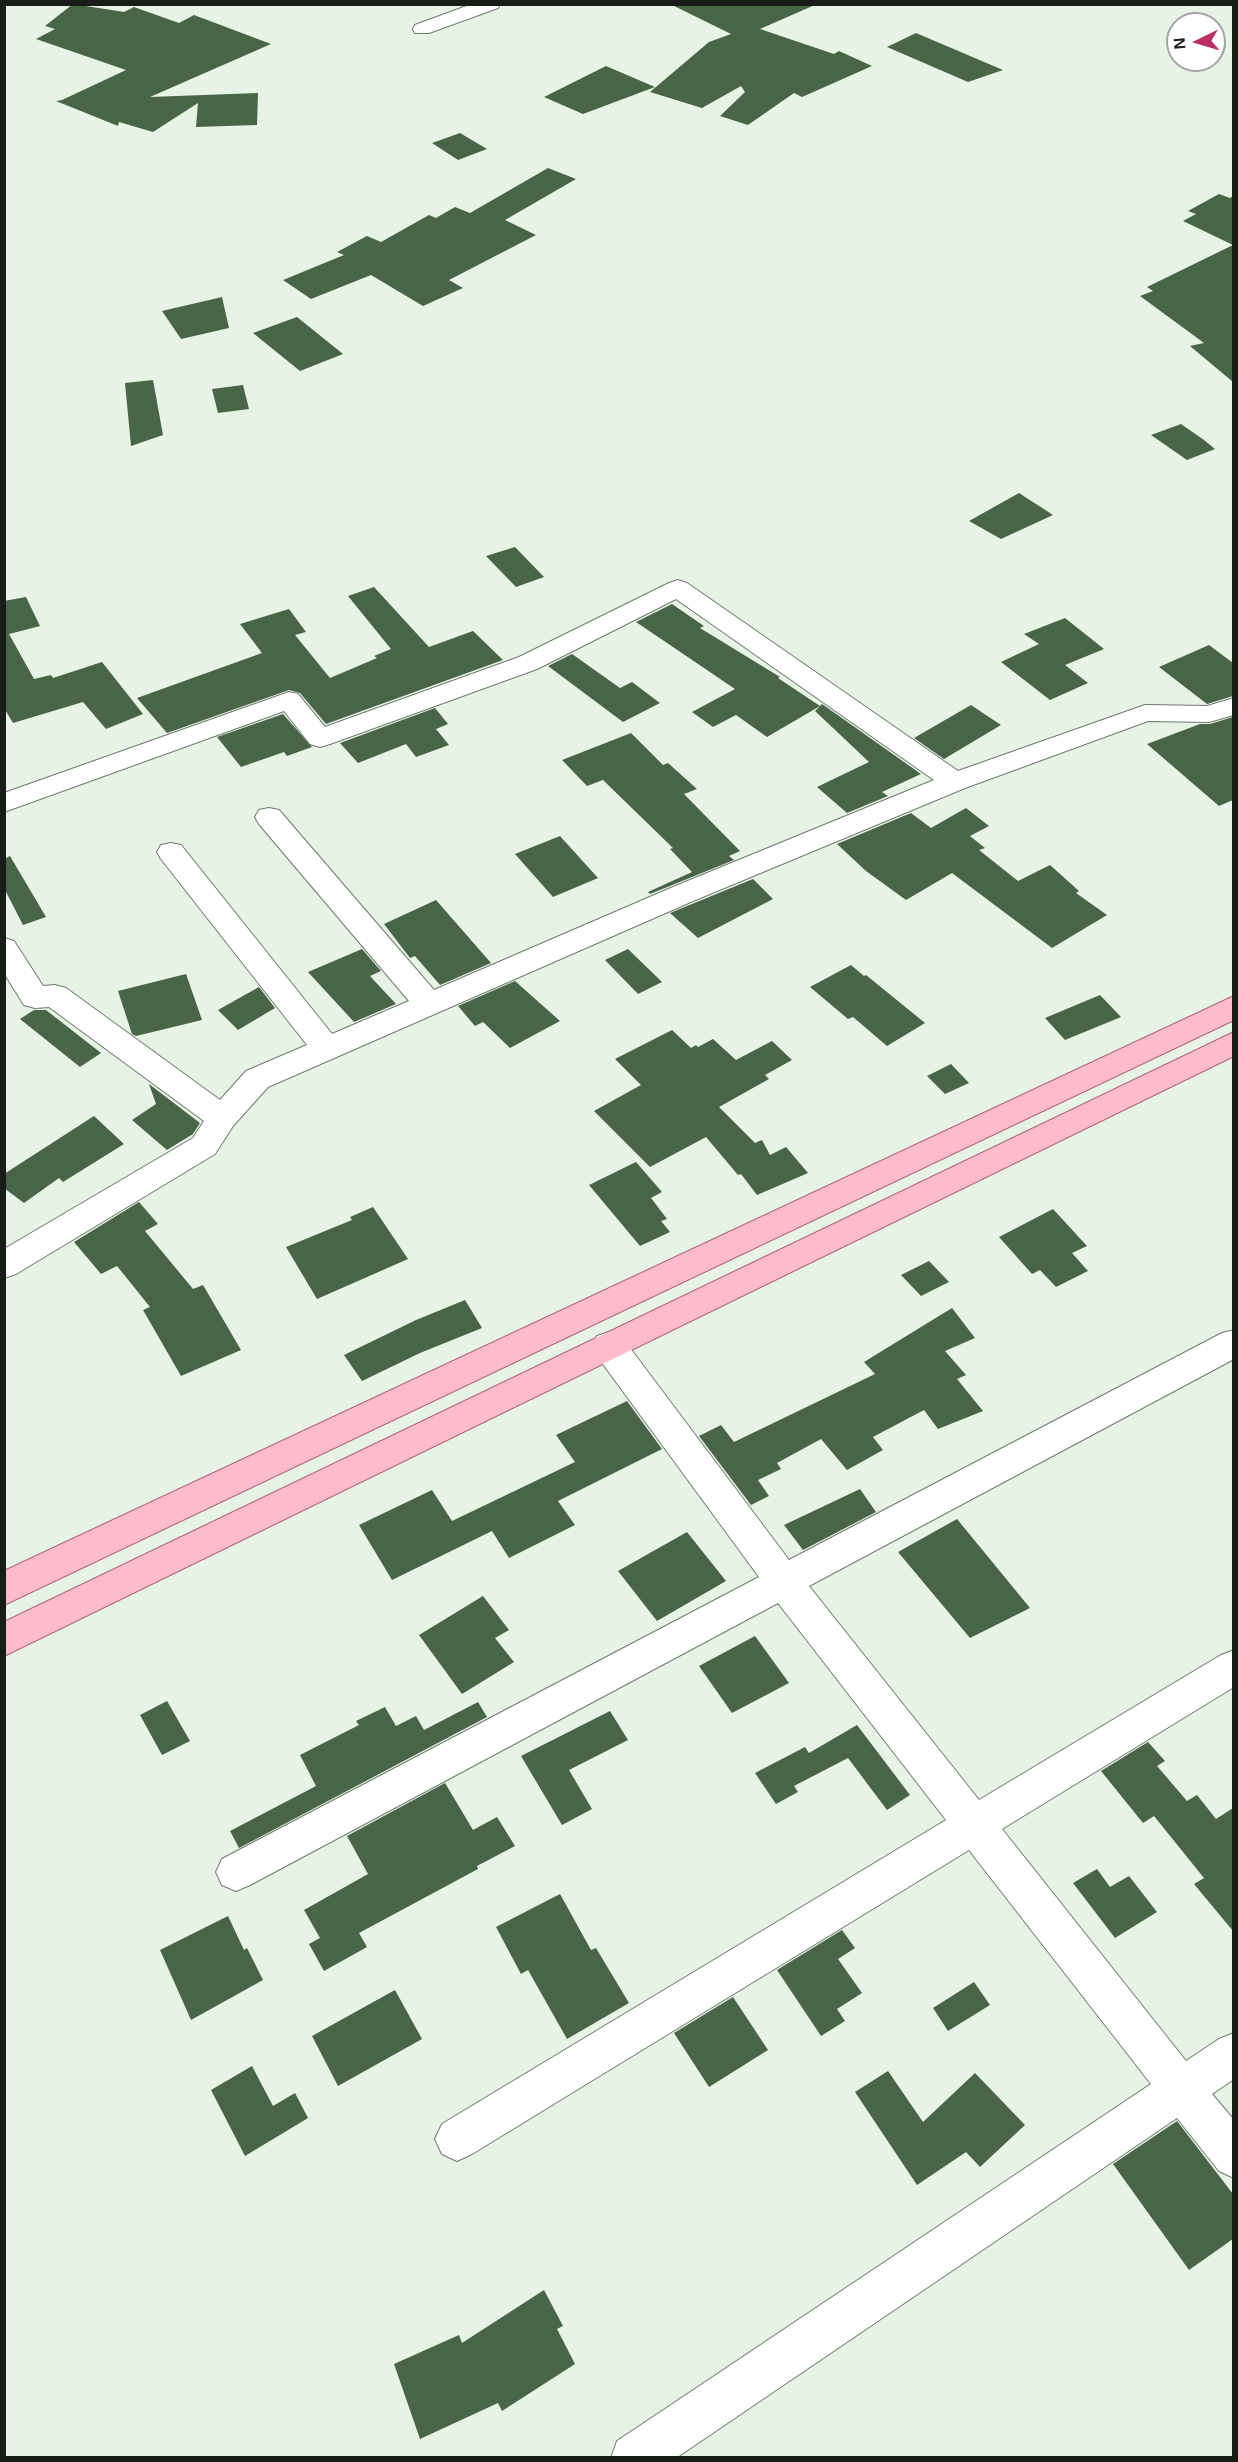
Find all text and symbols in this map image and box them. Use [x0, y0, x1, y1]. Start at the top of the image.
north arrow [1166, 12, 1226, 72]
text: N [1171, 37, 1189, 50]

